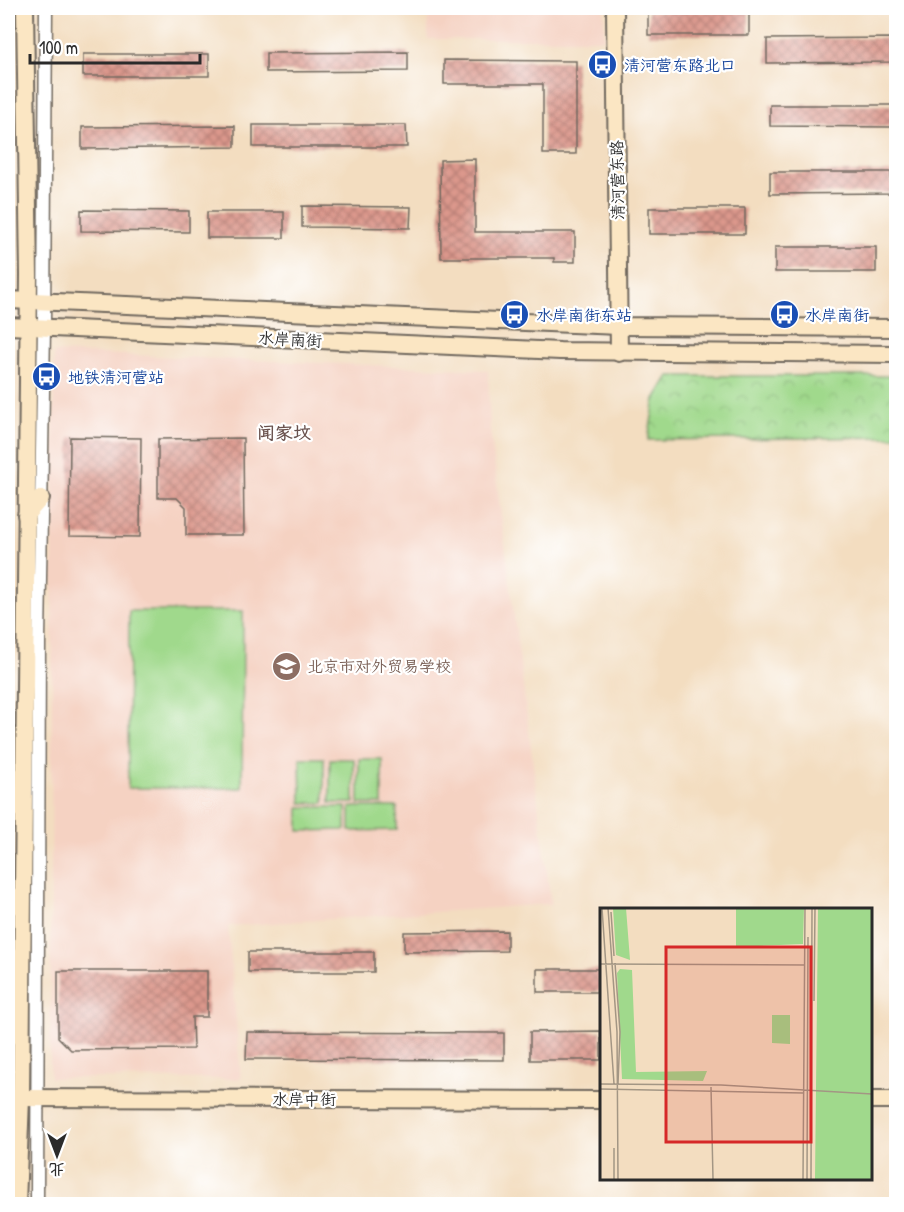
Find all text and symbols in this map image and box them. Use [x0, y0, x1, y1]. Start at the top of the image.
scale bar [30, 27, 200, 65]
text: 100 m [39, 35, 78, 60]
bus stop icon: 清河营东路北口 [587, 49, 619, 81]
place label: 清河营东路北口 [624, 54, 736, 76]
street label: 清河营东路 [605, 140, 629, 220]
bus stop icon: 水岸南街东站 [499, 299, 531, 331]
bus stop icon: 水岸南街 [768, 299, 800, 331]
place label: 水岸南街东站 [536, 304, 632, 326]
place label: 水岸南街 [805, 304, 869, 326]
street label: 水岸南街 [257, 326, 323, 352]
bus stop icon: 地铁清河营站 [31, 361, 63, 393]
place label: 地铁清河营站 [68, 366, 164, 388]
district label: 闻家坟 [257, 420, 311, 445]
school or university icon: 北京市对外贸易学校 [270, 650, 302, 682]
place label: 北京市对外贸易学校 [307, 655, 451, 677]
inset map [600, 908, 871, 1179]
street label: 水岸中街 [272, 1088, 336, 1110]
north arrow [27, 1125, 87, 1185]
text: 北 [49, 1159, 65, 1181]

